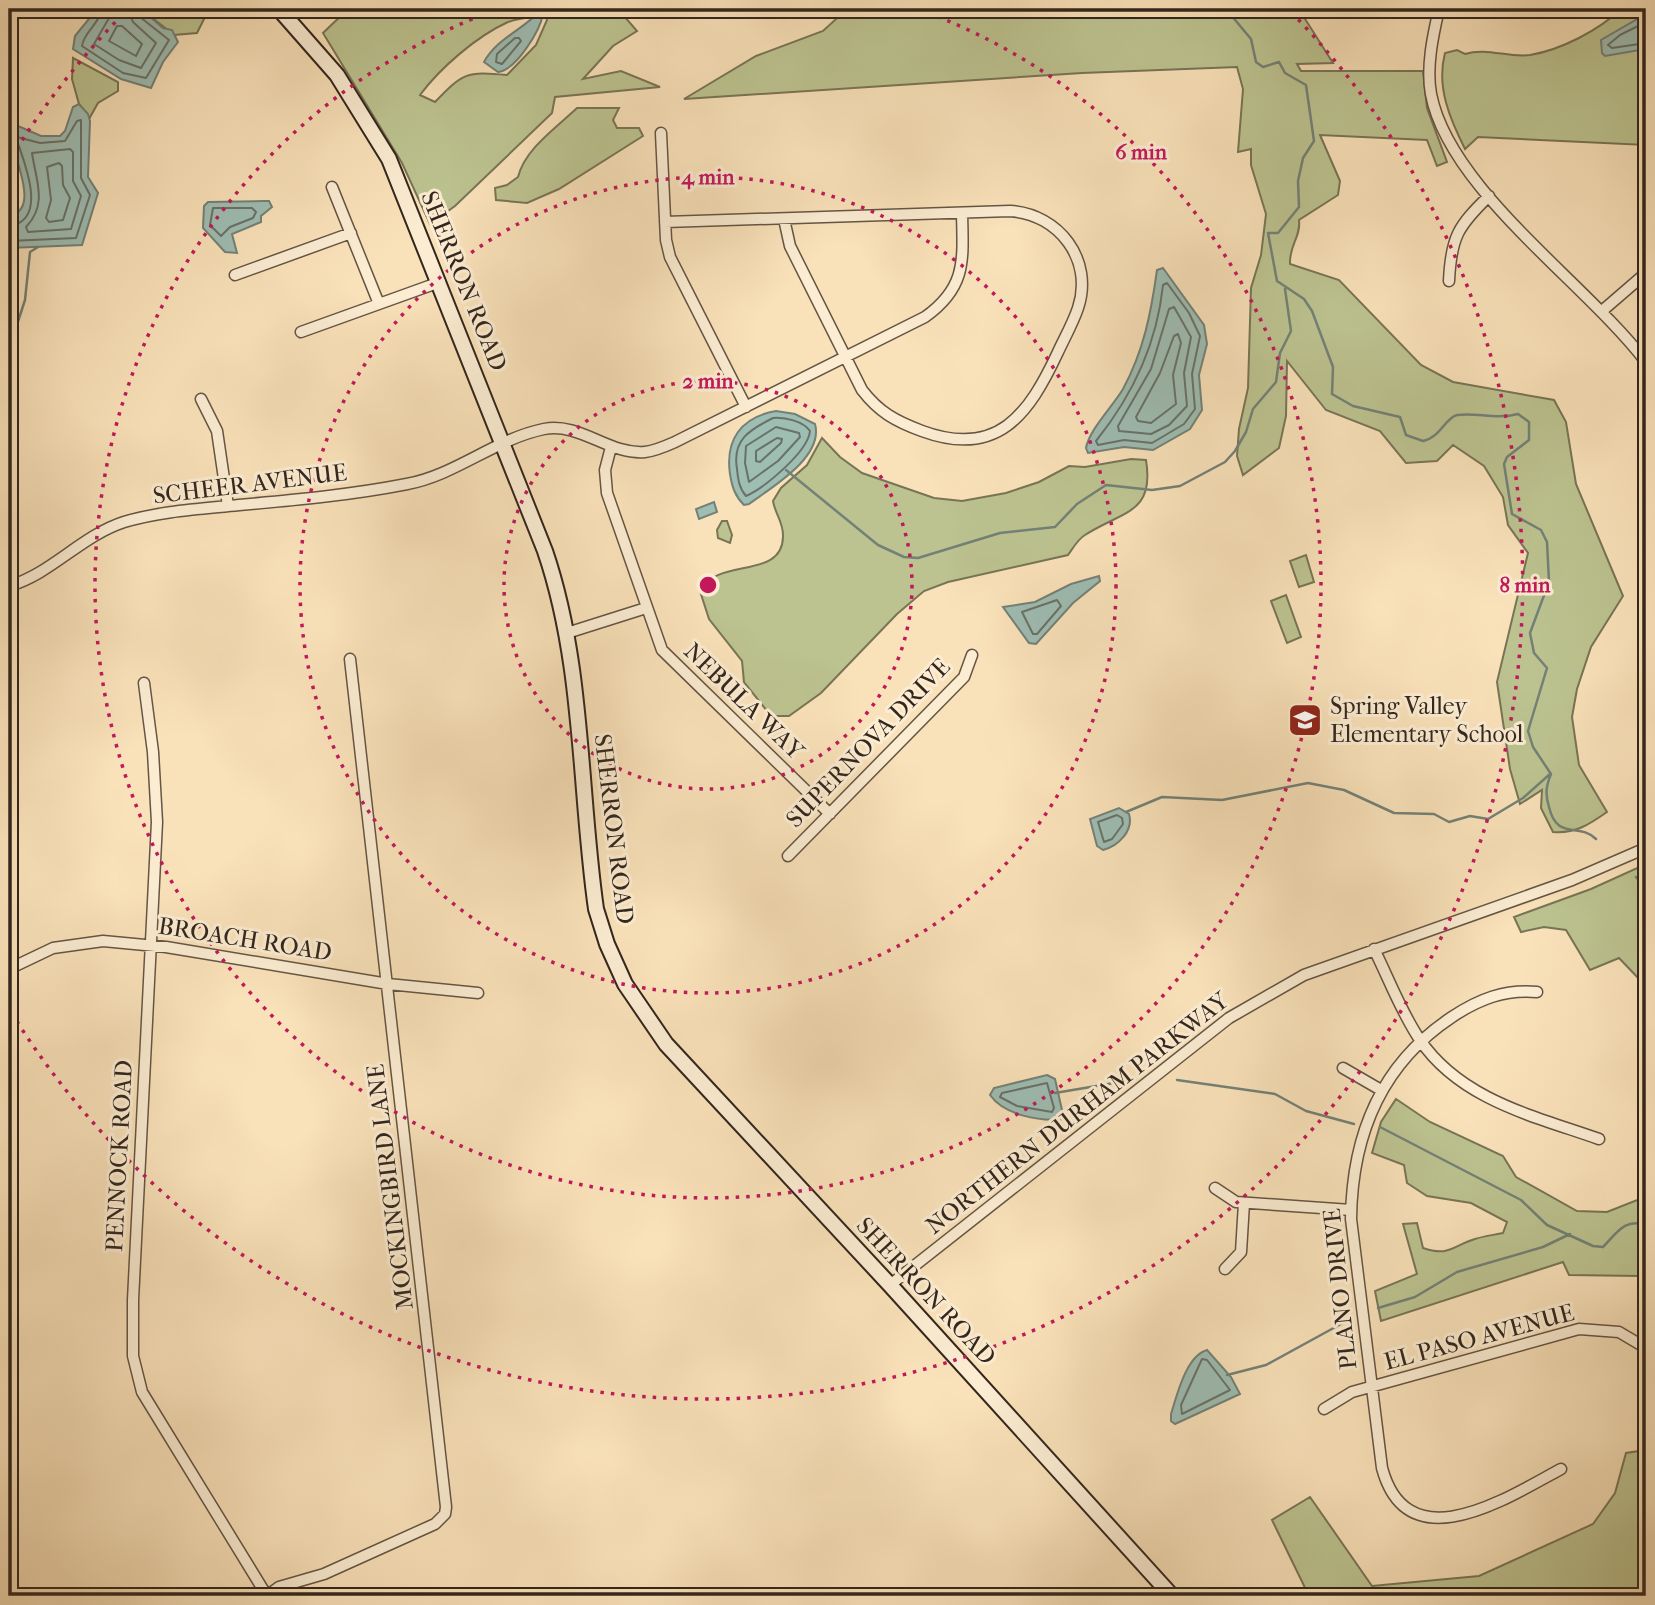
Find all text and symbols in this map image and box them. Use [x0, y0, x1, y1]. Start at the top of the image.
text: 6 min [1115, 140, 1168, 164]
text: 4 min [681, 165, 735, 190]
street label: SHERRON ROAD [415, 187, 513, 375]
text: 2 min [682, 369, 734, 393]
street label: SCHEER AVENUE [151, 458, 349, 510]
centre of rings [696, 573, 720, 597]
text: 8 min [1500, 573, 1551, 597]
street label: NEBULA WAY [678, 637, 810, 766]
street label: SUPERNOVA DRIVE [780, 653, 956, 833]
place label: Spring Valley Elementary School [1330, 692, 1524, 748]
school or university icon: Spring Valley Elementary School [1286, 701, 1324, 739]
street label: SHERRON ROAD [588, 732, 640, 926]
street label: BROACH ROAD [156, 911, 334, 967]
street label: NORTHERN DURHAM PARKWAY [920, 986, 1234, 1240]
street label: PENNOCK ROAD [100, 1059, 138, 1253]
street label: MOCKINGBIRD LANE [361, 1062, 419, 1312]
street label: PLANO DRIVE [1318, 1207, 1362, 1371]
street label: SHERRON ROAD [851, 1211, 1001, 1371]
street label: EL PASO AVENUE [1381, 1298, 1577, 1376]

